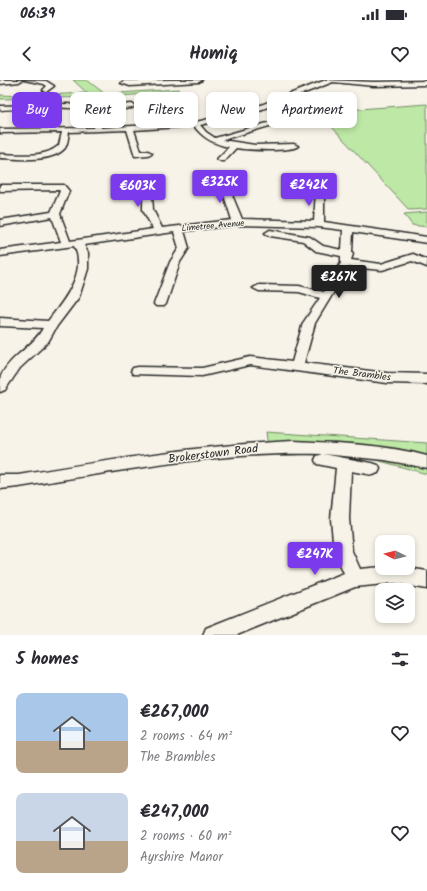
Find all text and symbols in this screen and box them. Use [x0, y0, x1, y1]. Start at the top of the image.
text: 06:39 [20, 2, 55, 26]
text: Homiq [189, 40, 238, 69]
icon: back [16, 43, 38, 65]
icon: heart [389, 43, 411, 65]
chip: Buy [12, 92, 62, 128]
chip: Rent [70, 92, 126, 128]
chip: Filters [134, 92, 198, 128]
chip: New [206, 92, 259, 128]
chip: Apartment [267, 92, 357, 128]
pin: €325K [192, 170, 248, 204]
text: €325K [201, 172, 239, 193]
pin: €242K [281, 173, 337, 207]
pin: €603K [110, 174, 166, 208]
text: €242K [290, 175, 328, 196]
text: €603K [120, 176, 156, 197]
street label: Limetree Avenue [181, 216, 245, 236]
pin: €267K [311, 265, 367, 299]
text: €267K [321, 267, 357, 288]
street label: The Brambles [332, 363, 392, 386]
street label: Brokerstown Road [167, 439, 260, 469]
north arrow [375, 535, 415, 575]
map controls [375, 535, 415, 623]
pin: €247K [287, 542, 343, 576]
text: €247K [297, 544, 333, 565]
button: layers [375, 583, 415, 623]
text: 5 homes [16, 646, 79, 673]
icon: filters [389, 648, 411, 670]
text: €267,000 [140, 699, 209, 726]
icon: home [48, 709, 96, 757]
icon: heart [389, 722, 411, 744]
text: 2 rooms · 64 m² [140, 726, 232, 747]
text: The Brambles [140, 747, 215, 768]
text: €247,000 [140, 799, 209, 826]
icon: home [48, 809, 96, 857]
icon: heart [389, 822, 411, 844]
text: 2 rooms · 60 m² [140, 826, 232, 847]
text: Ayrshire Manor [140, 847, 223, 868]

